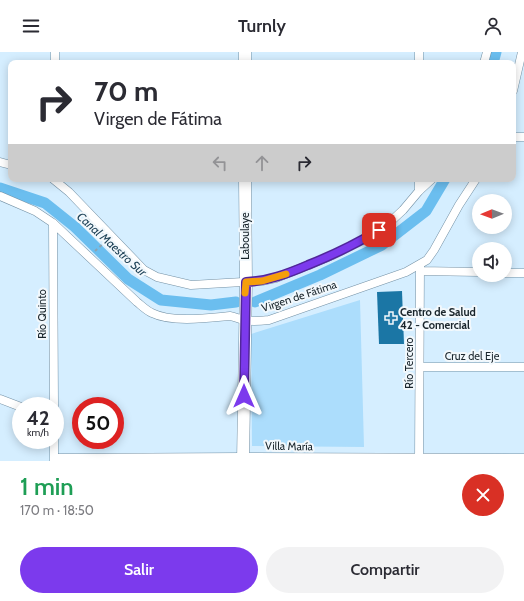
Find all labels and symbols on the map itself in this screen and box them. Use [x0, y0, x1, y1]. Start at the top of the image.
north arrow [472, 194, 512, 234]
water label: Canal Maestro Sur [74, 209, 151, 280]
street label: Laboulaye [238, 212, 252, 260]
pin [362, 213, 396, 247]
street label: Virgen de Fátima [260, 277, 339, 315]
street label: Río Quinto [35, 289, 49, 339]
place label: Centro de Salud 42 - Comercial [400, 305, 476, 332]
marker: Centro de Salud 42 - Comercial [385, 312, 397, 324]
street label: Río Tercero [402, 337, 416, 389]
street label: Cruz del Eje [445, 349, 500, 363]
position arrow [223, 375, 265, 417]
speed limit sign: 50 [72, 397, 124, 449]
street label: Villa María [265, 439, 314, 453]

